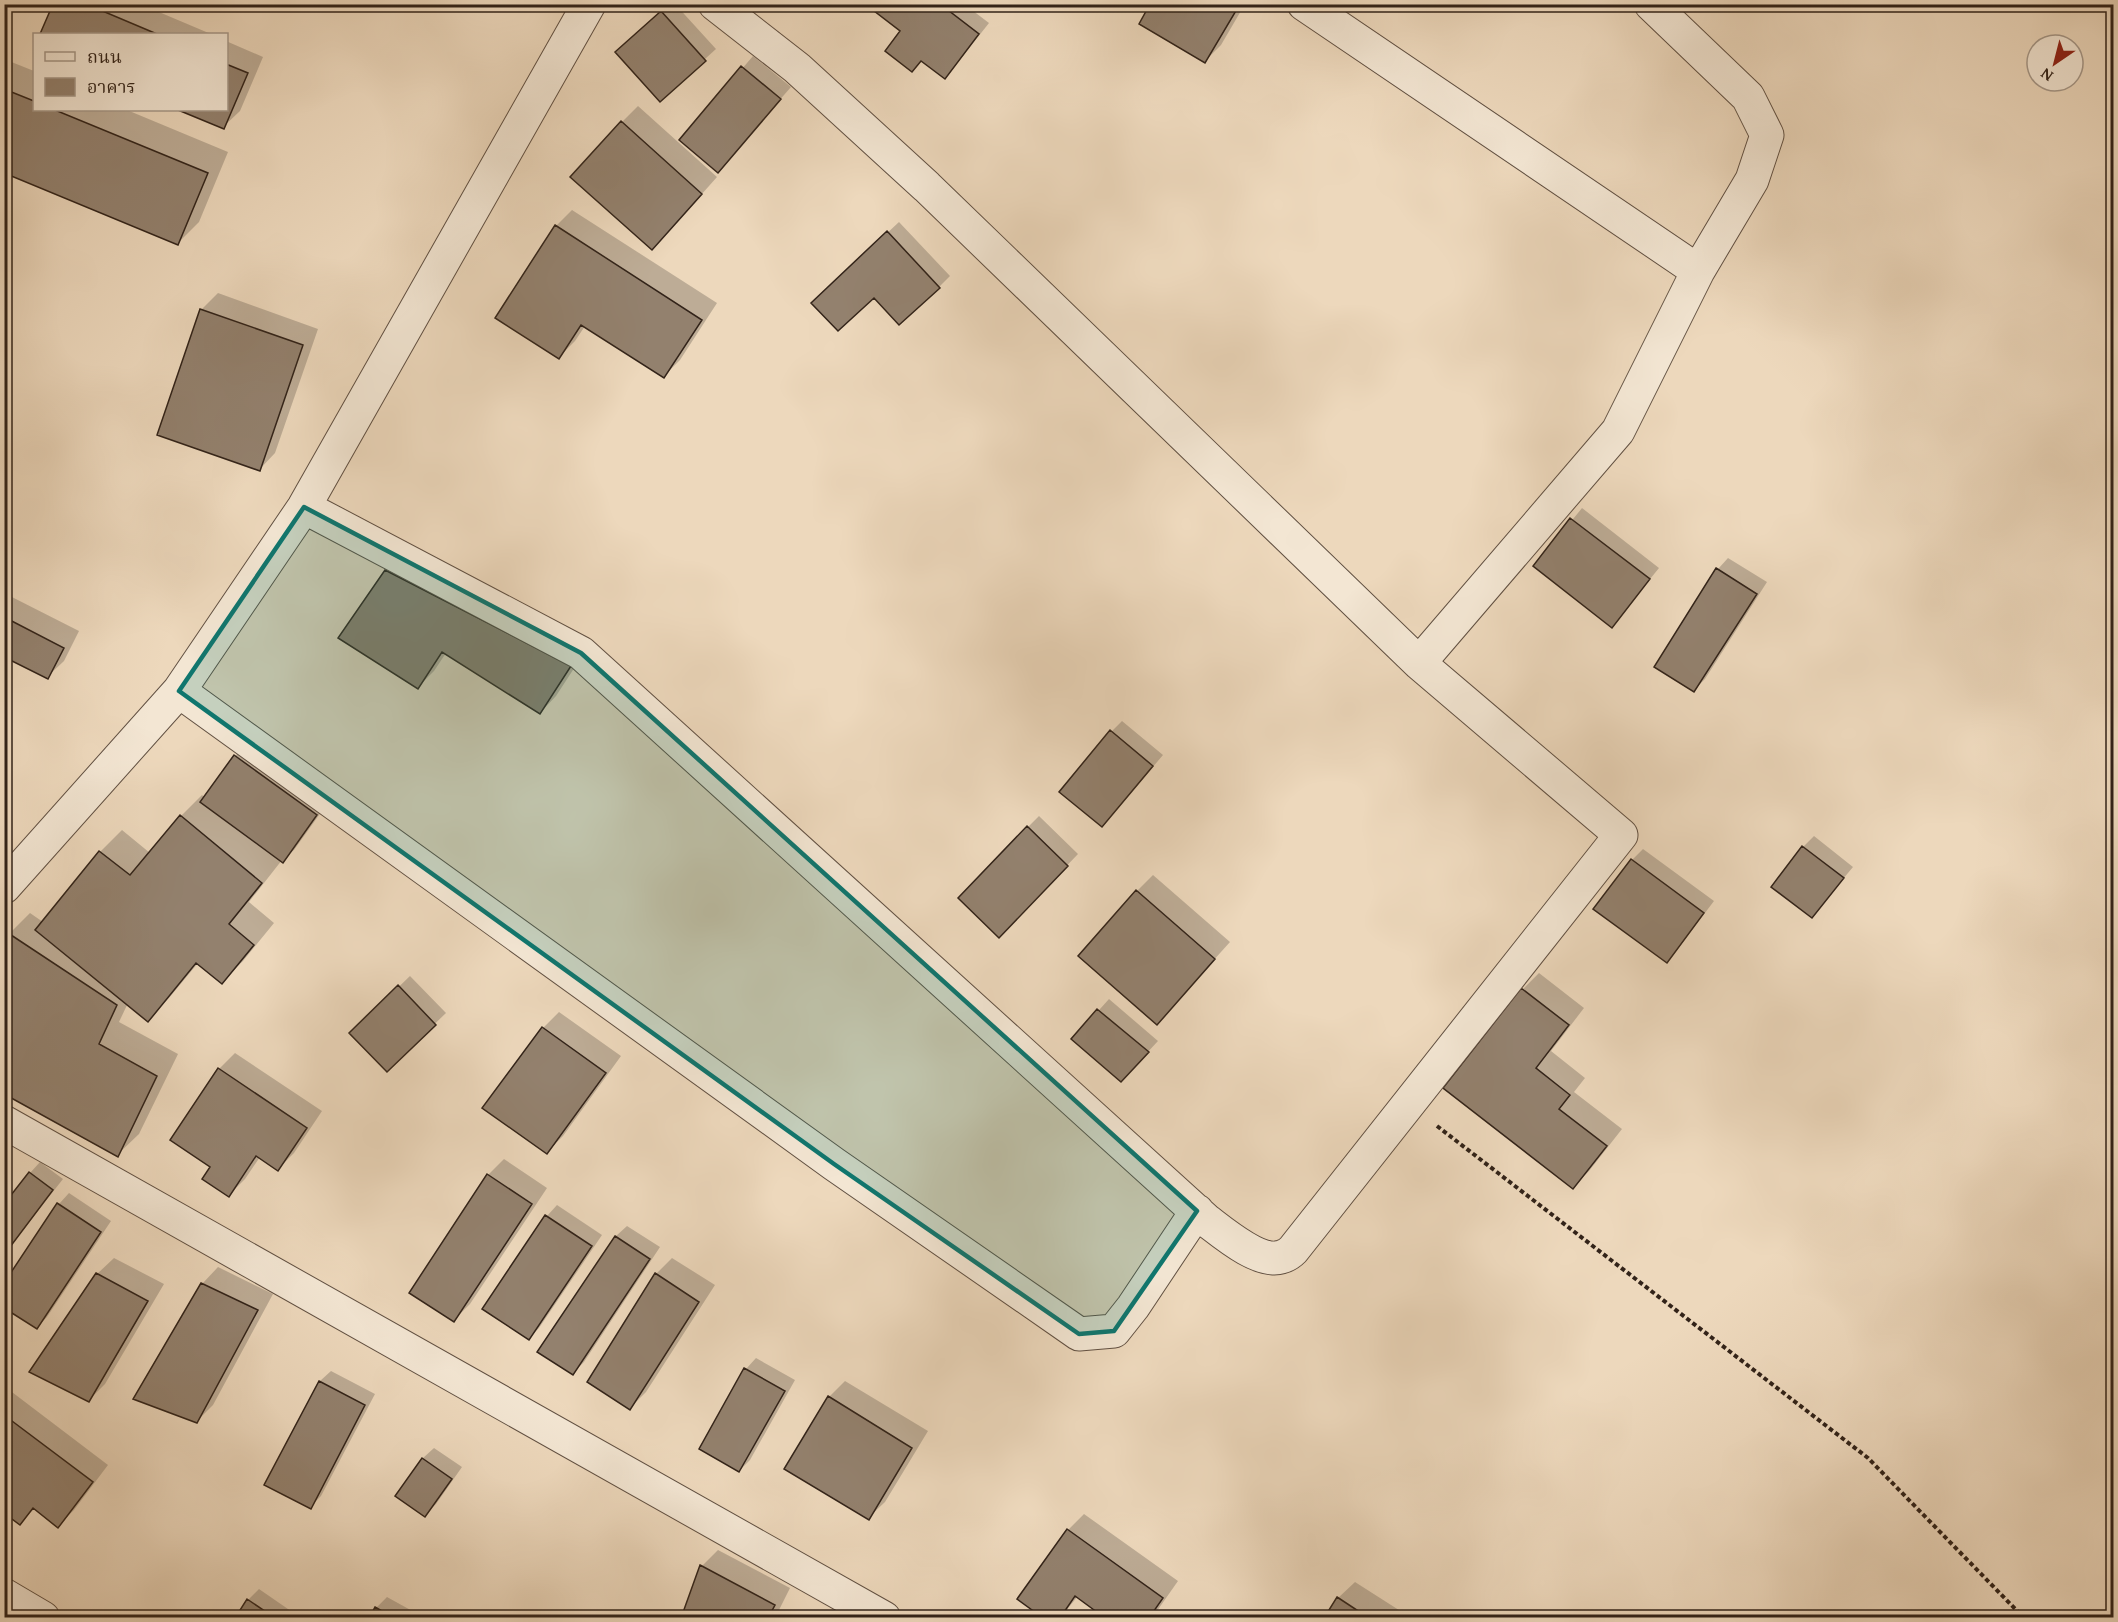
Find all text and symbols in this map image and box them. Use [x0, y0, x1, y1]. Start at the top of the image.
legend [33, 33, 228, 111]
north arrow [2025, 33, 2085, 93]
text: ถนน [87, 43, 122, 70]
text: N [2035, 62, 2058, 88]
text: อาคาร [87, 73, 136, 100]

